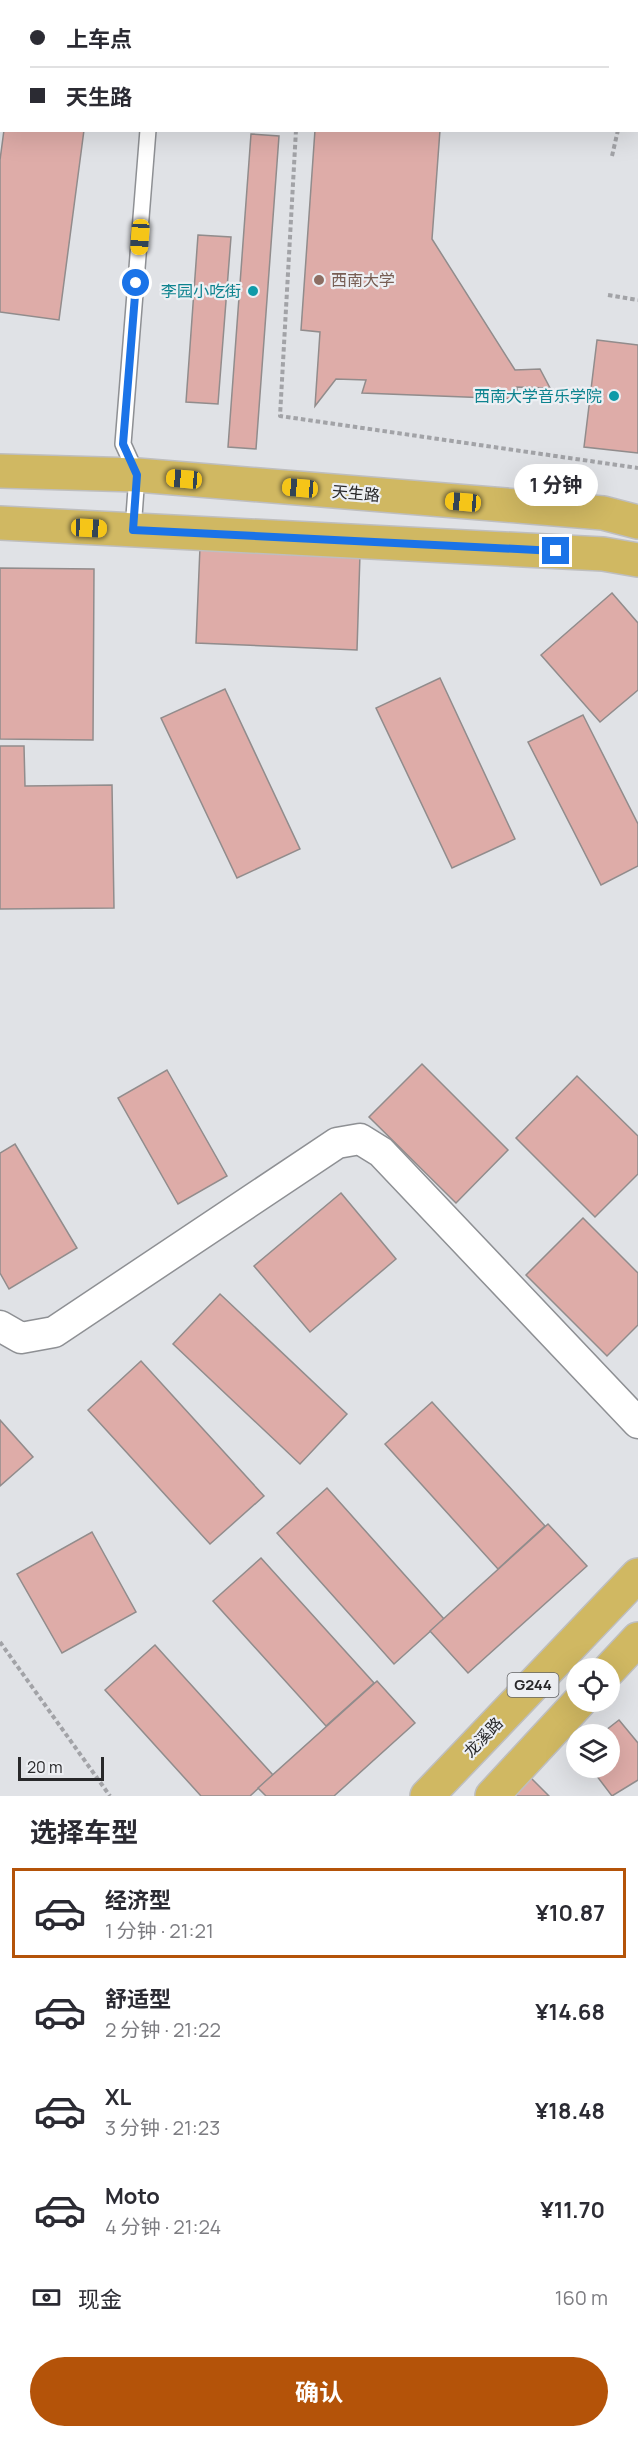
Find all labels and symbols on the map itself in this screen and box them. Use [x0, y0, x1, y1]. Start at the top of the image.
car [130, 218, 150, 256]
route start [122, 269, 149, 296]
place label: 西南大学 [331, 269, 395, 291]
marker: 西南大学 [312, 273, 326, 287]
place label: 李园小吃街 [161, 280, 241, 302]
marker: 李园小吃街 [246, 284, 260, 298]
place label: 西南大学音乐学院 [474, 385, 602, 407]
marker: 西南大学音乐学院 [607, 389, 621, 403]
callout: 1 分钟 [514, 464, 598, 506]
car [165, 468, 203, 490]
car [281, 477, 319, 499]
street label: 天生路 [331, 480, 381, 506]
car [444, 491, 482, 513]
car [71, 518, 107, 538]
route end [542, 537, 569, 564]
road number: G244 [508, 1673, 558, 1697]
street label: 龙溪路 [458, 1712, 508, 1762]
scale bar [18, 1754, 104, 1782]

